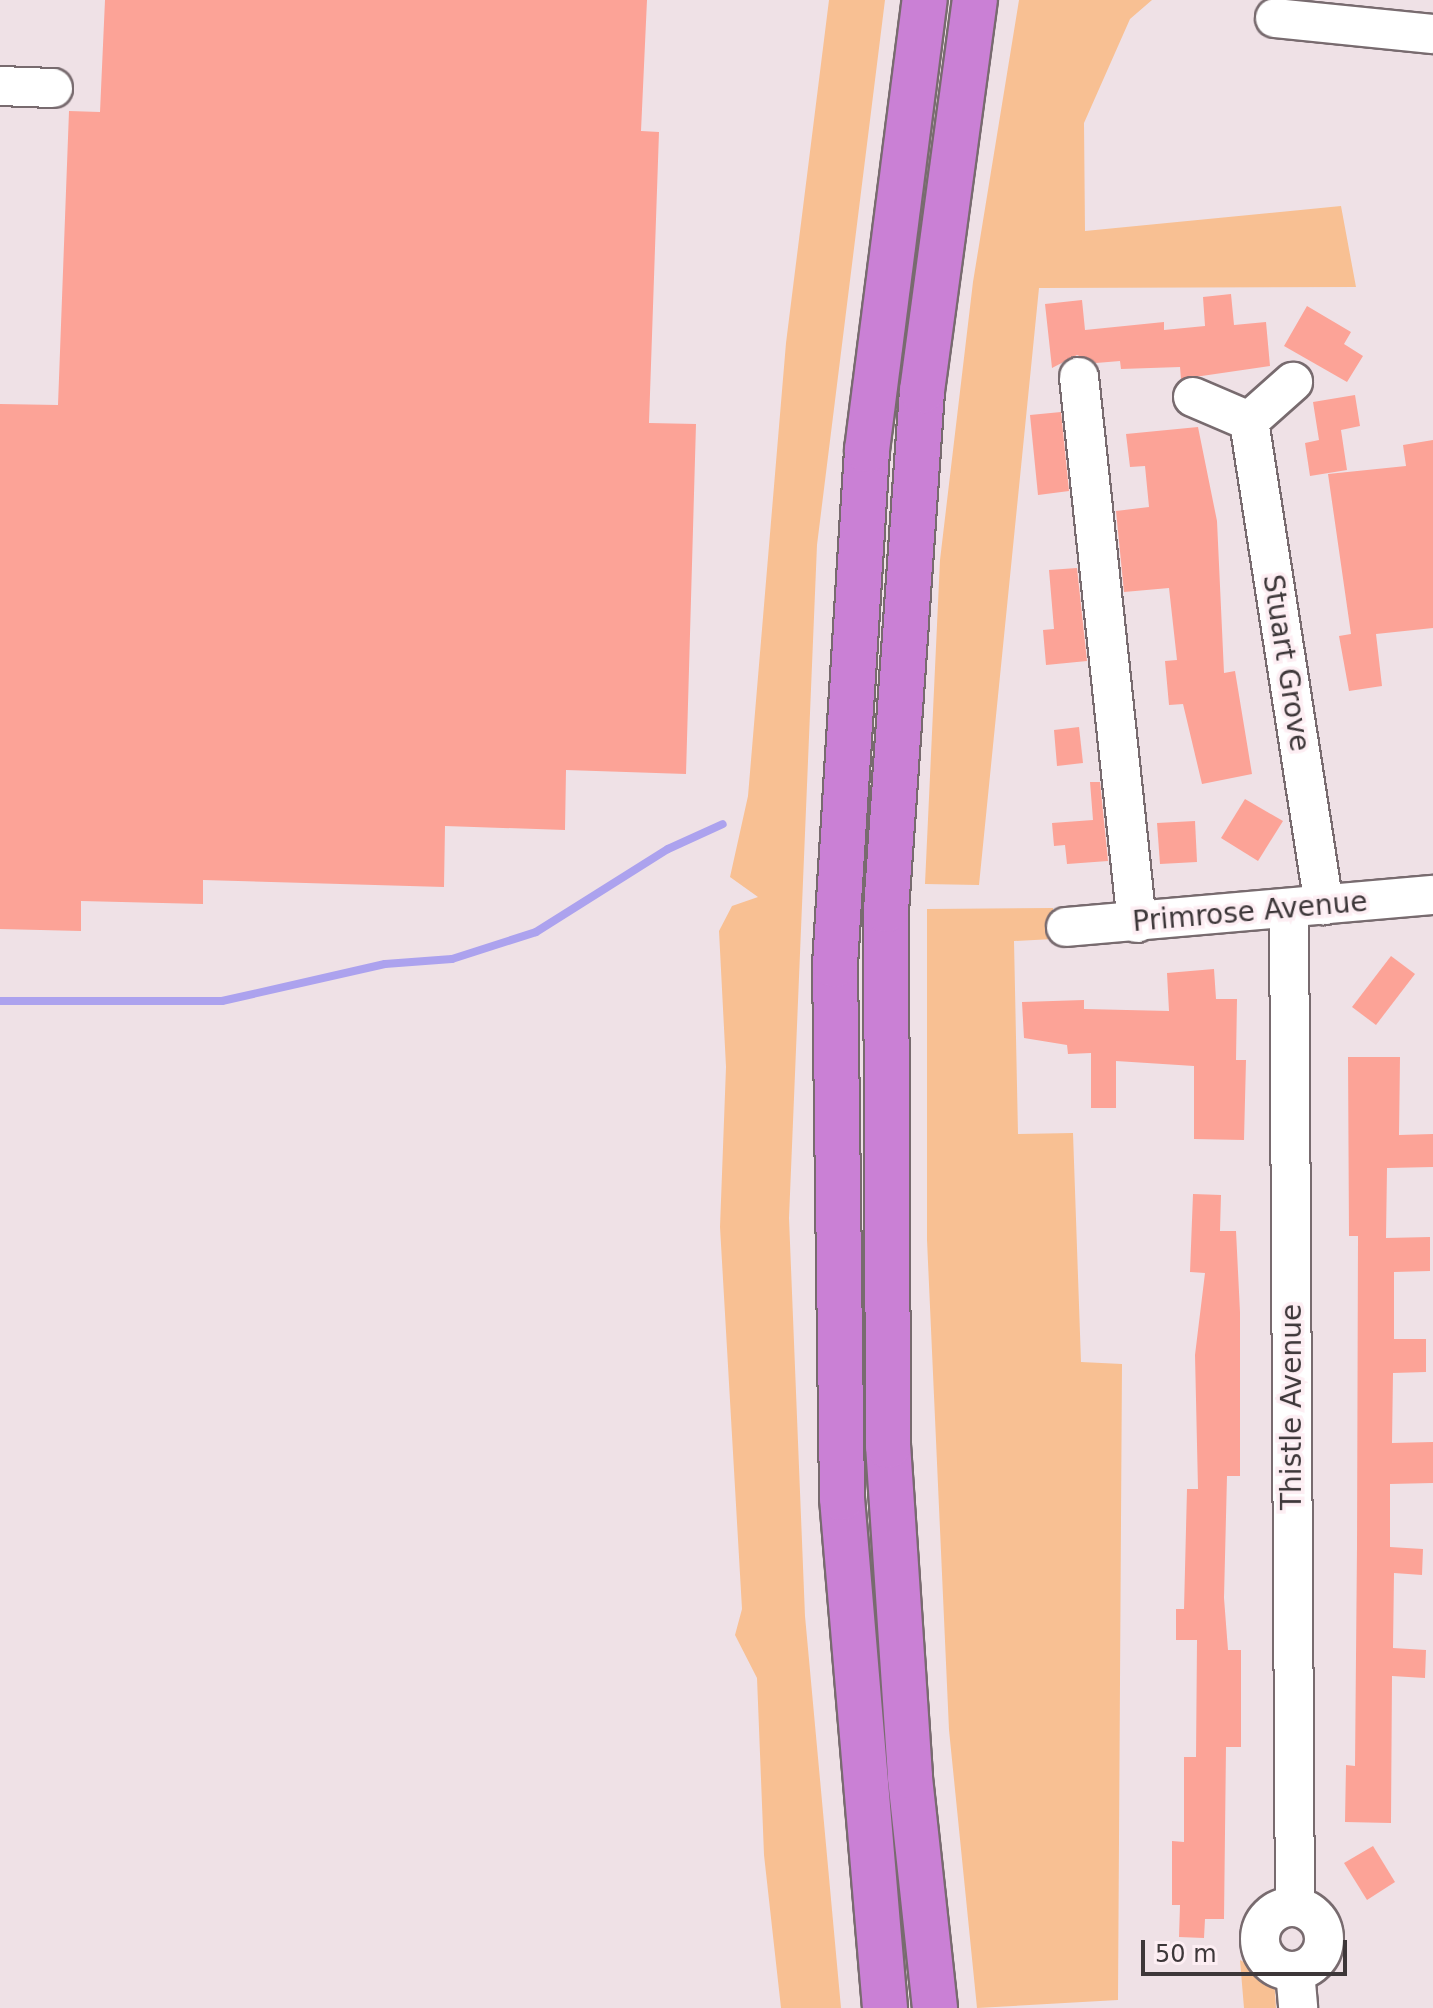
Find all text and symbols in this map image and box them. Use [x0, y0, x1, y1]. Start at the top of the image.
street label: Stuart Grove [1255, 572, 1317, 754]
street label: Primrose Avenue [1131, 885, 1369, 939]
street label: Thistle Avenue [1275, 1304, 1309, 1510]
scale bar [1145, 1924, 1351, 1974]
text: 50 m [1155, 1940, 1217, 1968]

